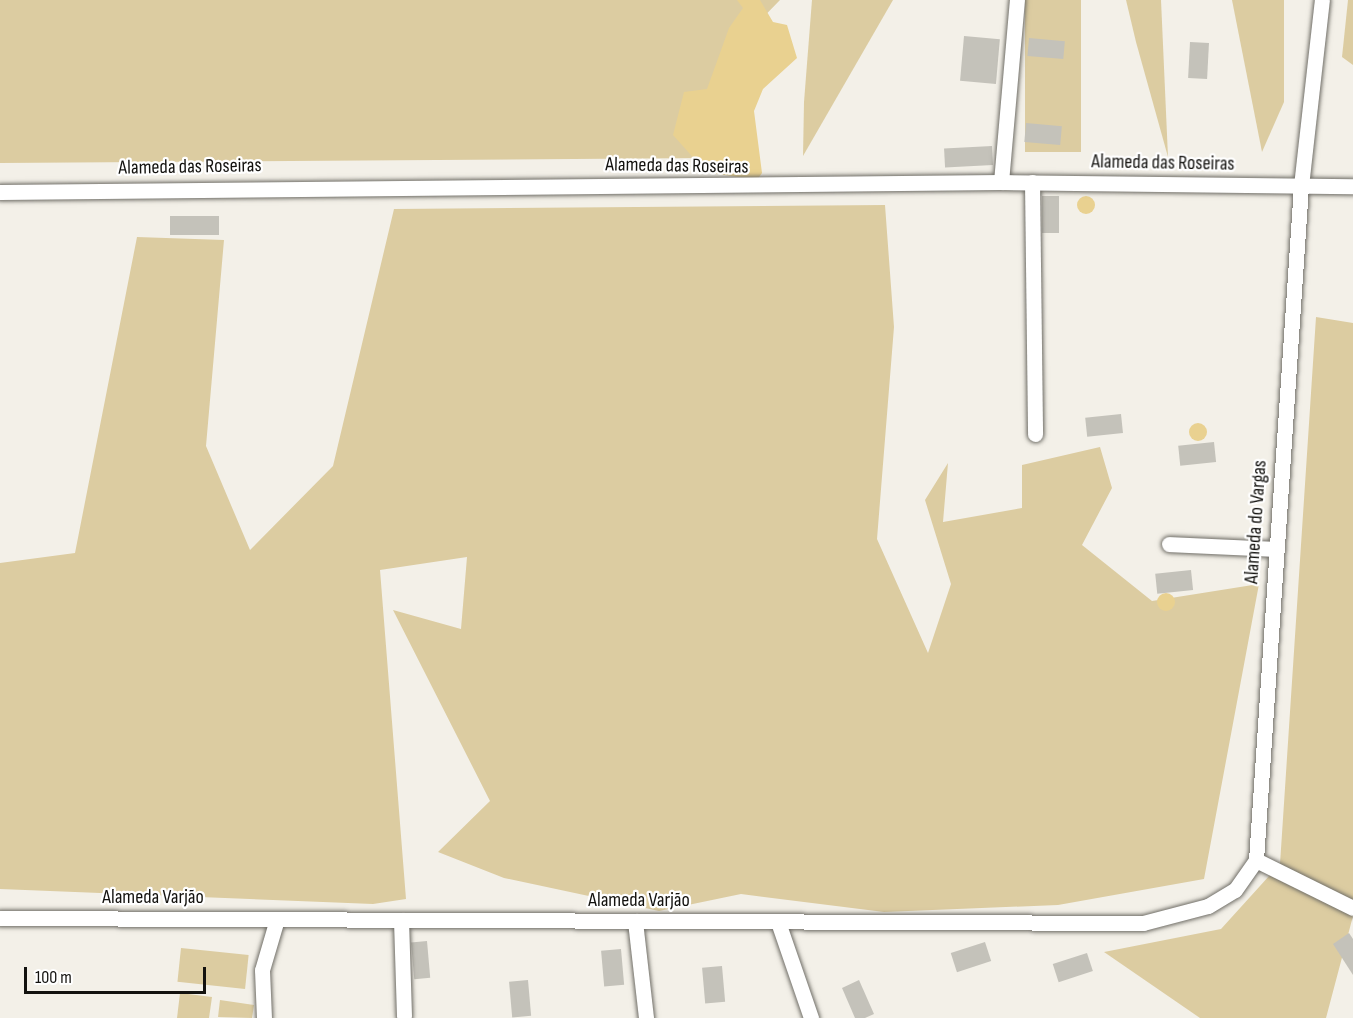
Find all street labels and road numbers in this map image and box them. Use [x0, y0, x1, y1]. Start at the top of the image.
street label: Alameda das Roseiras [1091, 150, 1235, 176]
street label: Alameda das Roseiras [605, 153, 749, 179]
street label: Alameda das Roseiras [118, 154, 262, 180]
street label: Alameda do Vargas [1240, 459, 1272, 585]
street label: Alameda Varjão [102, 885, 204, 909]
street label: Alameda Varjão [588, 888, 690, 912]

